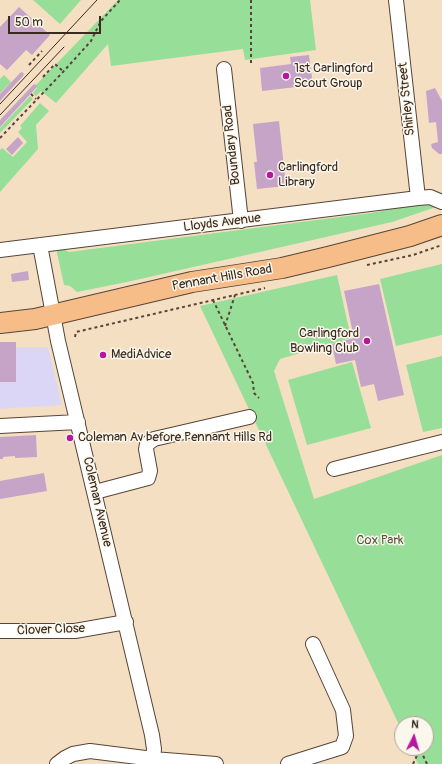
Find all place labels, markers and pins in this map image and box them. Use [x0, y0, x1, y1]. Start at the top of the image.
place label: 1st Carlingford Scout Group [294, 61, 373, 92]
marker: 1st Carlingford Scout Group [281, 71, 291, 81]
place label: Carlingford Library [278, 160, 338, 191]
marker: Carlingford Library [265, 170, 275, 180]
place label: Carlingford Bowling Club [290, 326, 359, 357]
marker: Carlingford Bowling Club [362, 336, 372, 346]
place label: MediAdvice [111, 347, 171, 363]
marker: MediAdvice [98, 350, 108, 360]
place label: Coleman Av before Pennant Hills Rd [78, 430, 272, 446]
marker: Coleman Av before Pennant Hills Rd [65, 433, 75, 443]

